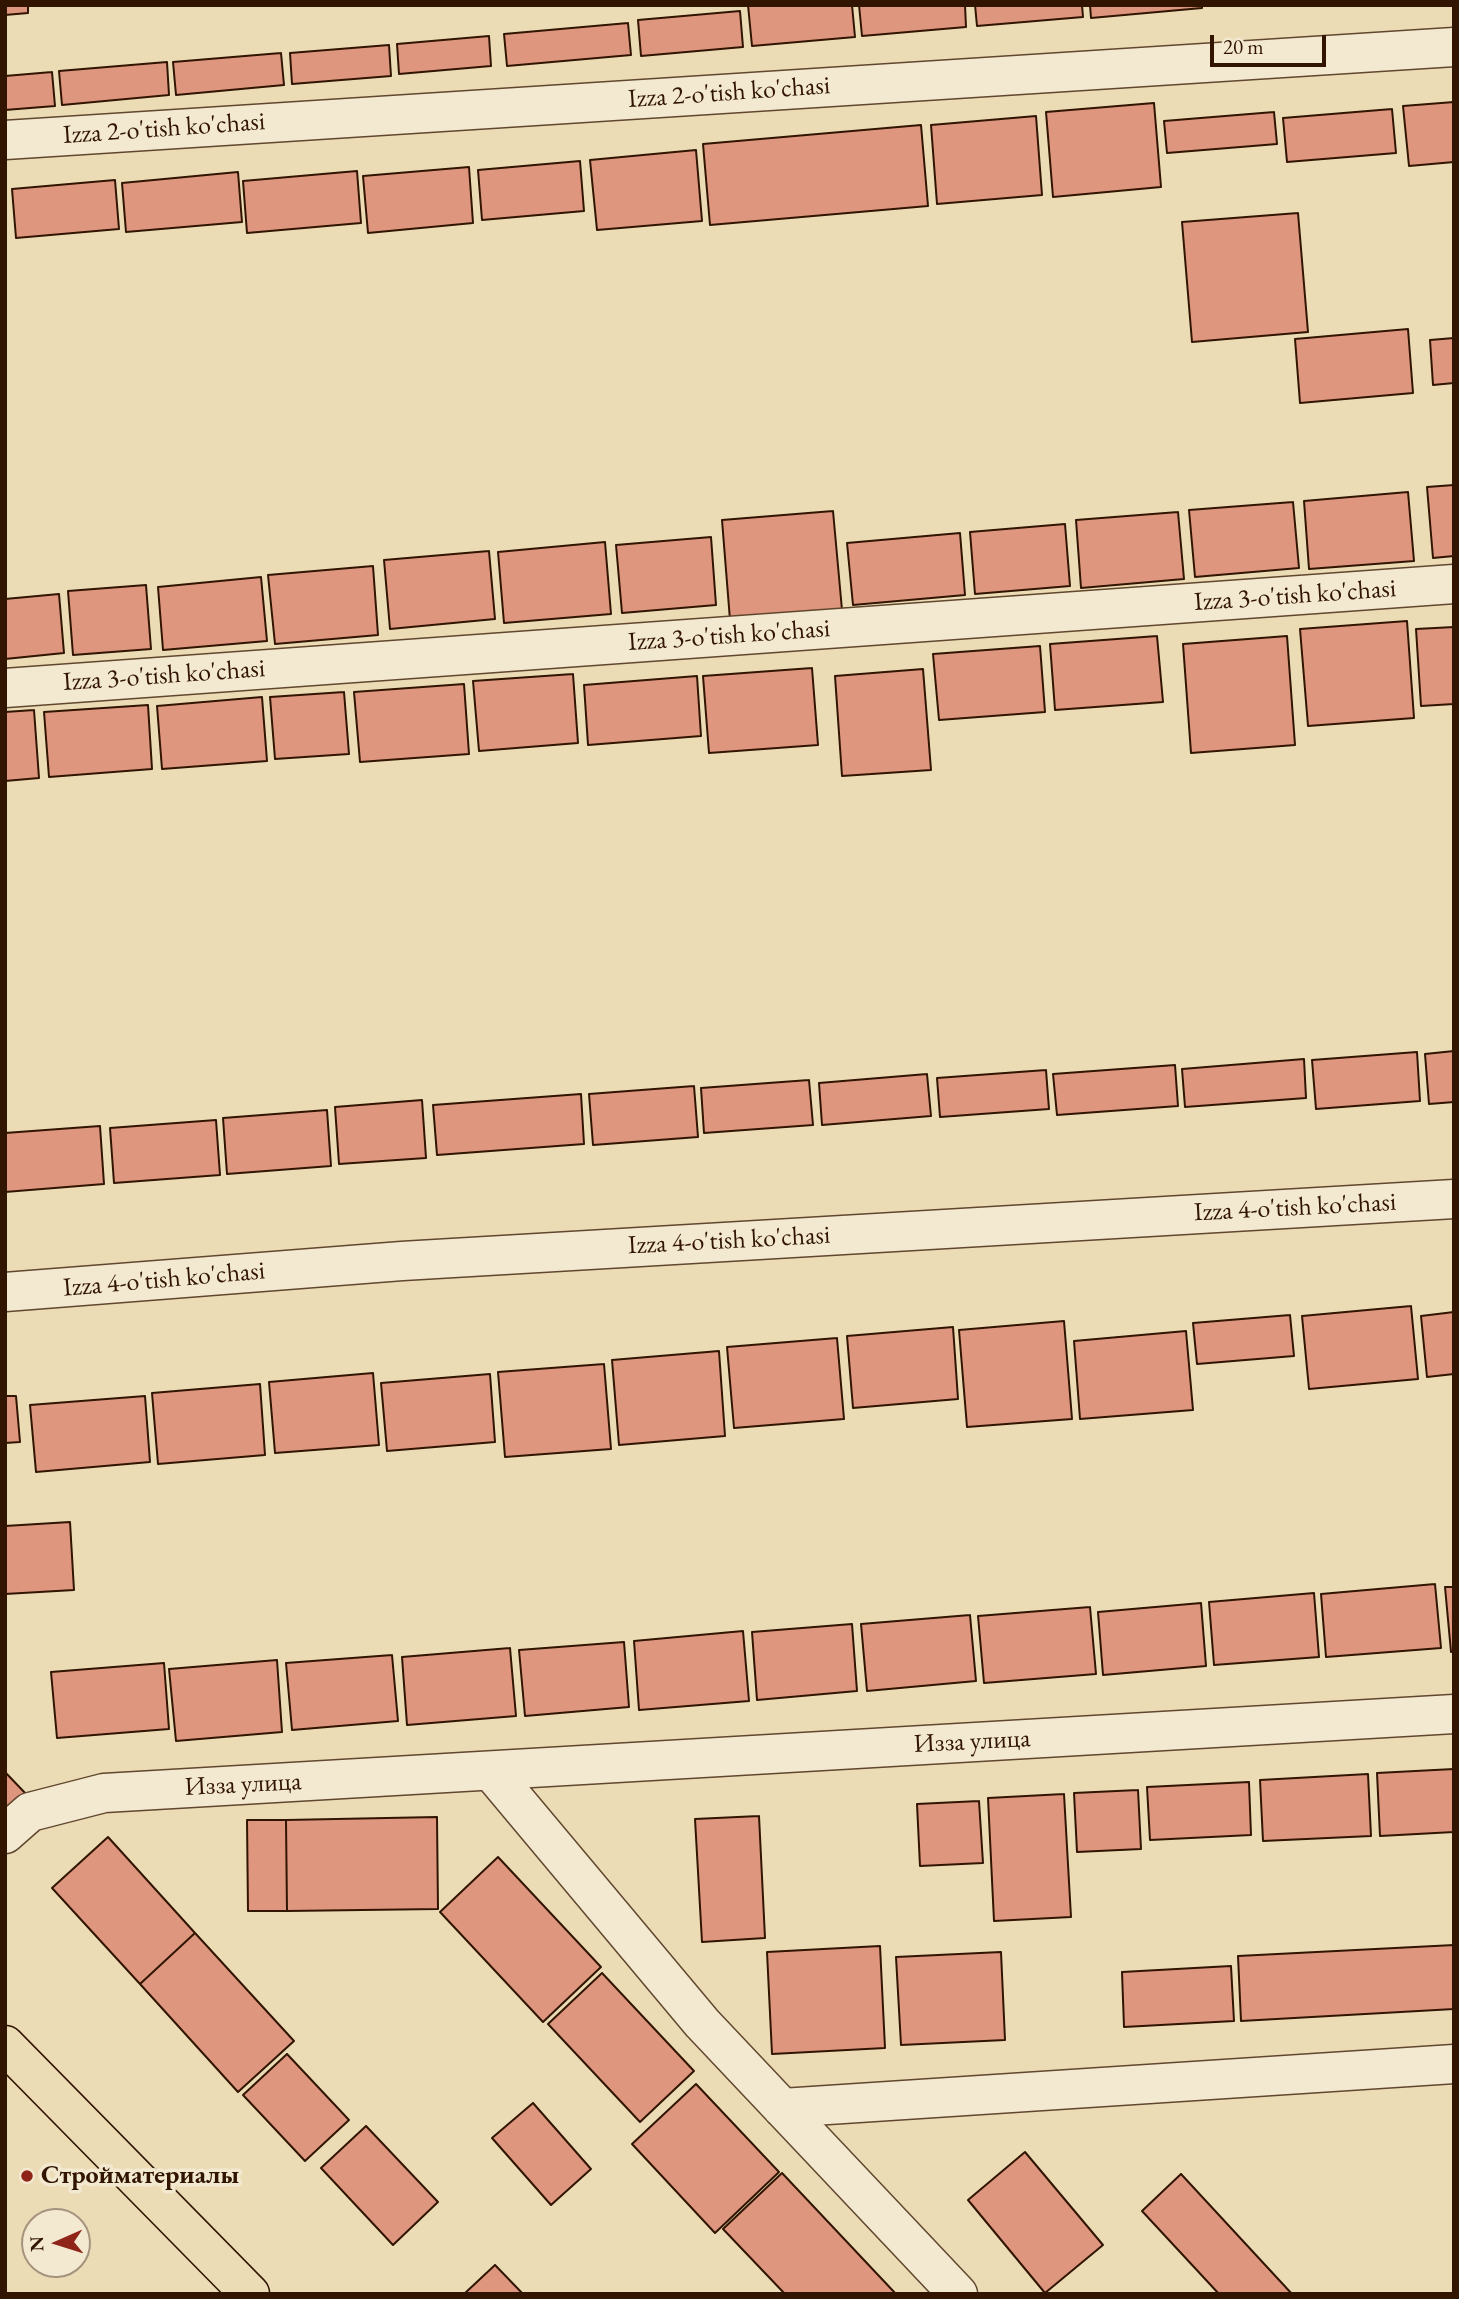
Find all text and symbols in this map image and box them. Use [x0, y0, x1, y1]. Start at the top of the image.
scale bar [1214, 21, 1330, 65]
text: 20 m [1223, 33, 1264, 60]
street label: Izza 2-o'tish ko'chasi [627, 70, 831, 116]
street label: Izza 2-o'tish ko'chasi [62, 106, 266, 152]
street label: Izza 3-o'tish ko'chasi [1193, 573, 1397, 619]
street label: Izza 3-o'tish ko'chasi [627, 613, 831, 659]
street label: Izza 3-o'tish ko'chasi [62, 653, 266, 699]
street label: Izza 4-o'tish ko'chasi [1193, 1187, 1397, 1229]
street label: Izza 4-o'tish ko'chasi [627, 1220, 831, 1262]
street label: Izza 4-o'tish ko'chasi [62, 1256, 266, 1304]
street label: Изза улица [913, 1723, 1031, 1761]
street label: Изза улица [184, 1766, 302, 1804]
place label: Стройматериалы [41, 2160, 239, 2192]
marker: Стройматериалы [19, 2168, 35, 2184]
north arrow [21, 2208, 91, 2278]
text: N [24, 2236, 49, 2252]

